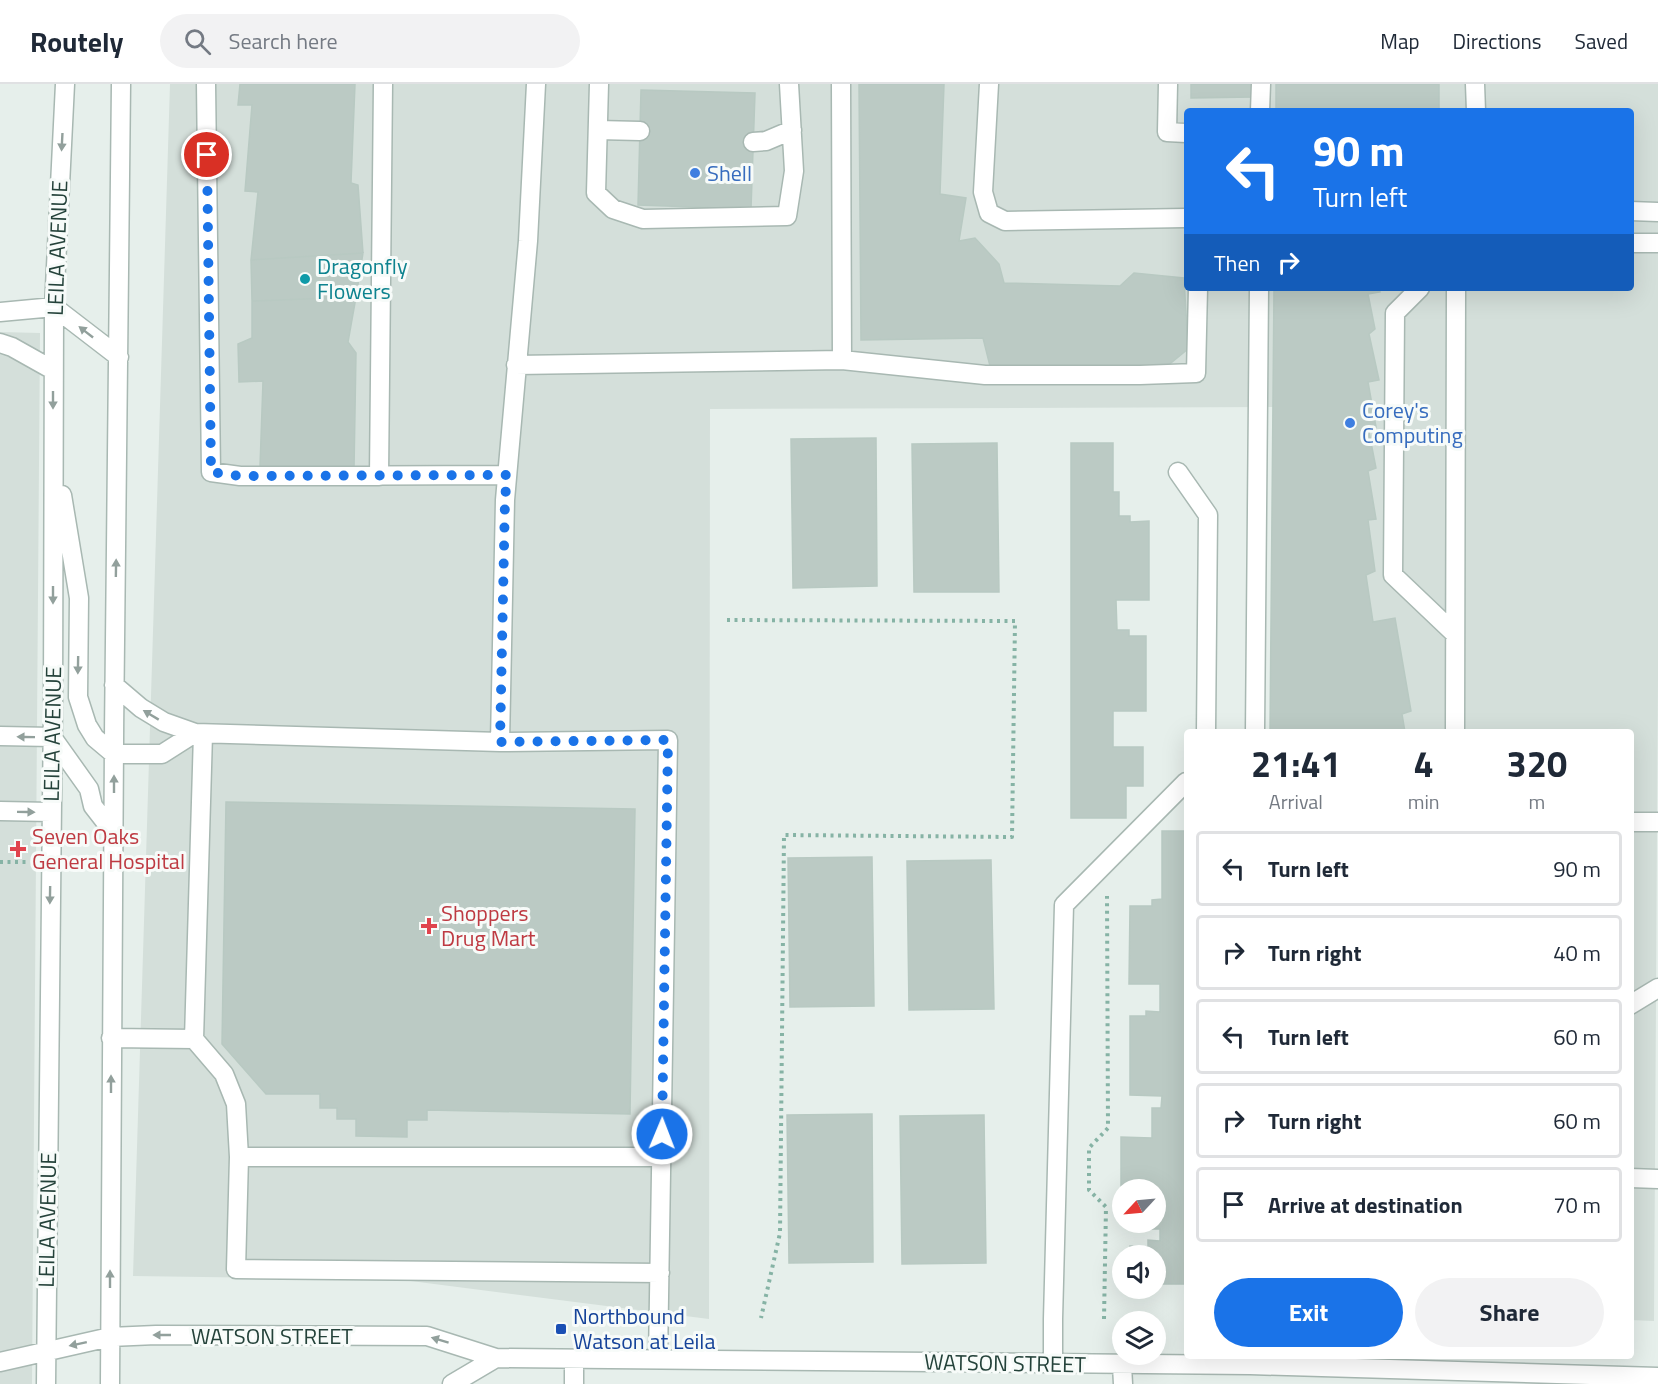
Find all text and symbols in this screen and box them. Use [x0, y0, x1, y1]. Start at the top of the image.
search box [160, 14, 580, 68]
text: Routely [30, 20, 124, 63]
text: Search here [229, 24, 338, 58]
icon: search [181, 25, 214, 58]
text: Map [1380, 25, 1420, 57]
text: Directions [1453, 25, 1542, 57]
text: Saved [1575, 25, 1628, 57]
text: 90 m [1313, 118, 1405, 182]
pin [181, 129, 232, 180]
icon: left [1214, 132, 1292, 210]
one-way arrow [57, 133, 66, 152]
icon: arrive [190, 138, 223, 171]
place label: Shell [707, 156, 752, 190]
marker: Shell [688, 166, 702, 180]
text: Turn left [1313, 176, 1407, 217]
street label: LEILA AVENUE [38, 180, 76, 316]
text: Then [1214, 246, 1260, 280]
icon: right [1272, 246, 1305, 279]
place label: Dragonfly Flowers [317, 249, 408, 308]
marker: Dragonfly Flowers [298, 272, 312, 286]
one-way arrow [79, 326, 94, 338]
one-way arrow [48, 391, 58, 410]
place label: Corey's Computing [1362, 393, 1463, 452]
marker: Corey's Computing [1343, 416, 1357, 430]
one-way arrow [111, 558, 121, 577]
one-way arrow [48, 586, 58, 605]
one-way arrow [73, 655, 83, 674]
street label: LEILA AVENUE [34, 666, 70, 802]
one-way arrow [143, 709, 159, 720]
one-way arrow [16, 732, 35, 741]
text: 21:41 [1251, 736, 1341, 791]
text: 4 [1414, 736, 1434, 791]
text: 320 [1507, 736, 1567, 791]
one-way arrow [109, 774, 119, 793]
text: Arrival [1269, 786, 1323, 817]
text: min [1408, 786, 1440, 817]
text: m [1528, 786, 1545, 817]
one-way arrow [16, 807, 35, 817]
place label: Seven Oaks General Hospital [32, 819, 185, 878]
marker: Seven Oaks General Hospital [9, 840, 27, 858]
icon: left [1217, 852, 1250, 885]
text: Turn left [1268, 852, 1349, 886]
text: 90 m [1553, 852, 1601, 886]
one-way arrow [46, 886, 55, 905]
place label: Shoppers Drug Mart [441, 896, 536, 955]
marker: Shoppers Drug Mart [422, 919, 436, 933]
icon: right [1217, 936, 1250, 969]
text: Turn right [1268, 936, 1362, 970]
text: 40 m [1553, 936, 1601, 970]
icon: left [1217, 1020, 1250, 1053]
text: Turn left [1268, 1020, 1349, 1054]
text: 60 m [1553, 1020, 1601, 1054]
one-way arrow [106, 1074, 116, 1093]
position arrow [630, 1102, 694, 1166]
icon: right [1217, 1104, 1250, 1137]
text: Turn right [1268, 1104, 1362, 1138]
text: 60 m [1553, 1104, 1601, 1138]
street label: LEILA AVENUE [29, 1152, 65, 1288]
north arrow [1112, 1179, 1166, 1233]
map controls [1112, 1179, 1166, 1365]
icon: arrive [1217, 1188, 1250, 1221]
text: Arrive at destination [1268, 1188, 1463, 1222]
text: 70 m [1553, 1188, 1601, 1222]
button: sound [1112, 1245, 1166, 1299]
one-way arrow [105, 1269, 115, 1288]
button: Exit [1214, 1278, 1403, 1347]
button: Share [1415, 1278, 1604, 1347]
place label: Northbound Watson at Leila [573, 1299, 715, 1358]
button: layers [1112, 1311, 1166, 1365]
street label: WATSON STREET [191, 1319, 353, 1353]
marker: Northbound Watson at Leila [554, 1322, 568, 1336]
one-way arrow [152, 1330, 171, 1340]
one-way arrow [431, 1335, 449, 1344]
one-way arrow [68, 1340, 87, 1349]
street label: WATSON STREET [924, 1345, 1087, 1381]

